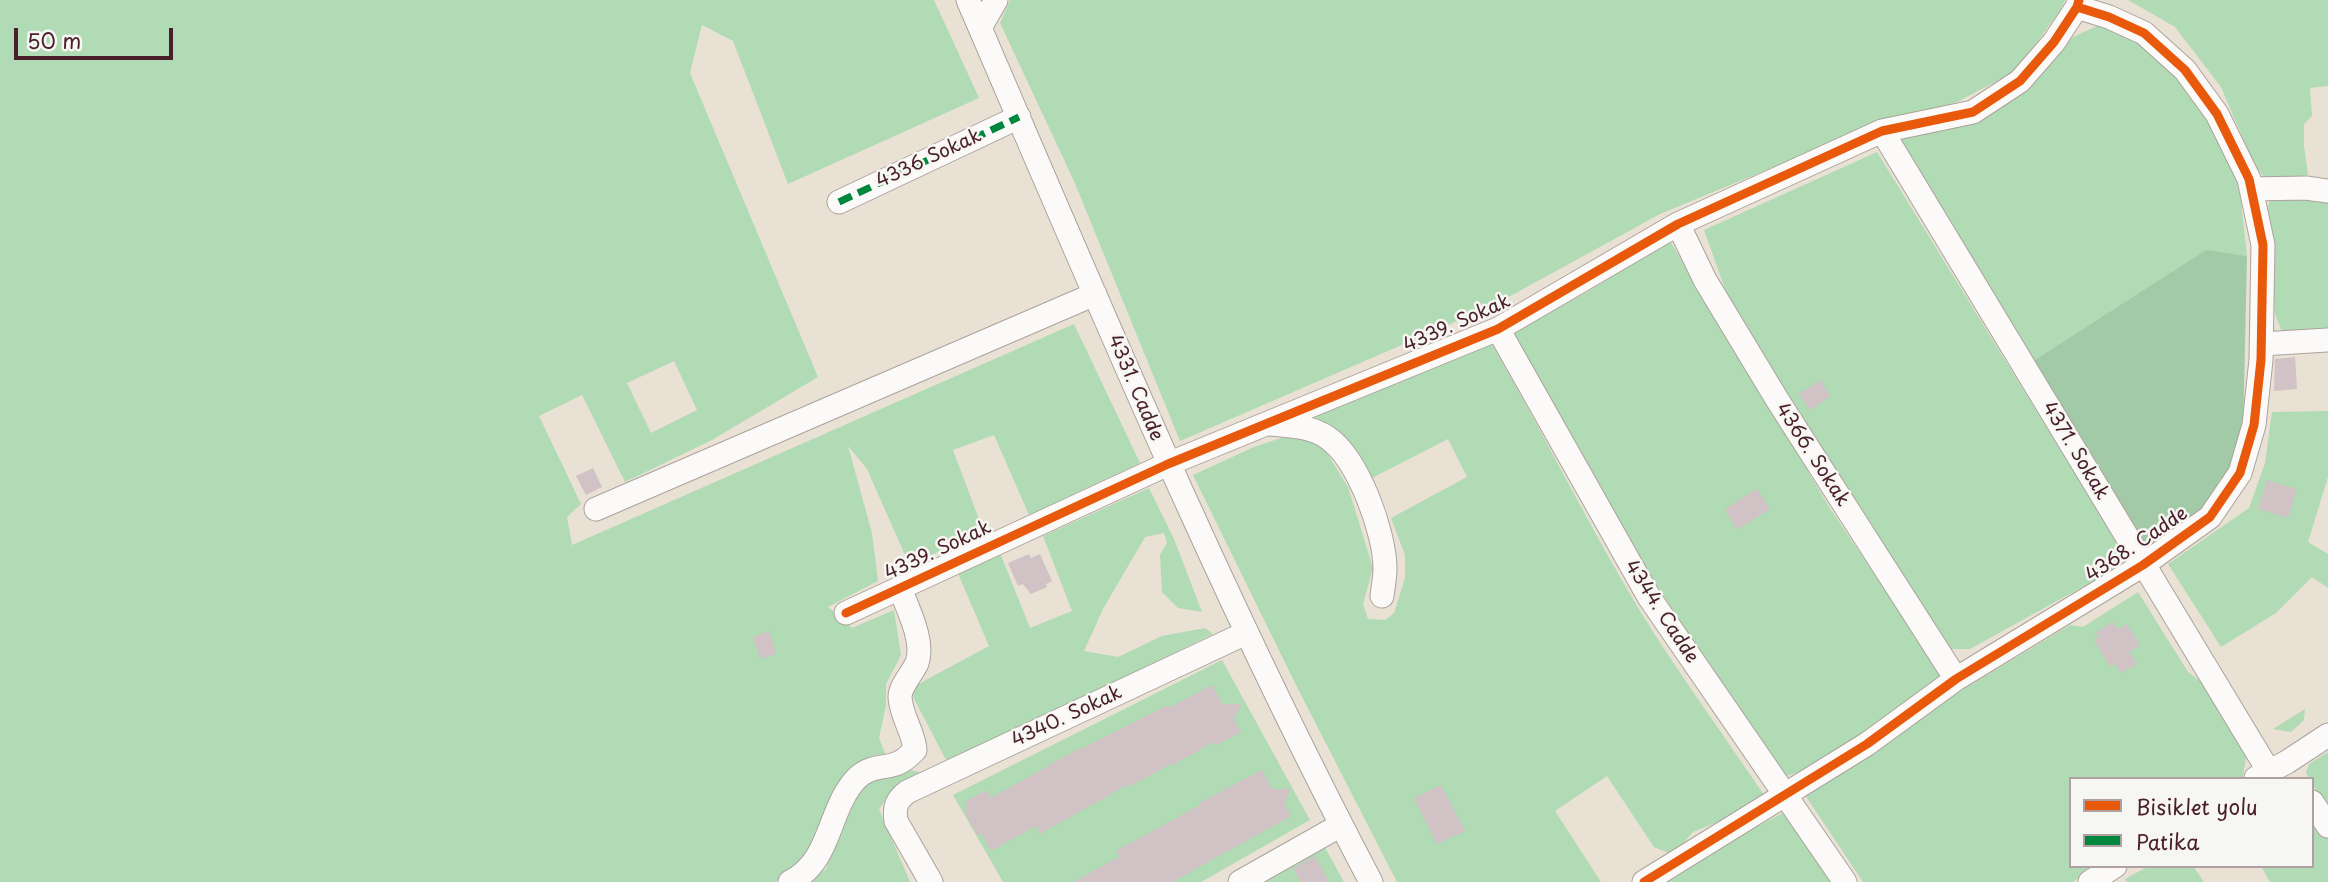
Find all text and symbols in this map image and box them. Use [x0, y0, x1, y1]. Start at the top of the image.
scale bar [18, 14, 177, 58]
text: 50 m [27, 24, 81, 56]
street label: 4336 Sokak [873, 125, 985, 193]
street label: 4339. Sokak [1400, 290, 1514, 358]
street label: 4331. Cadde [1102, 331, 1168, 445]
street label: 4371. Sokak [2037, 398, 2113, 504]
street label: 4366. Sokak [1770, 399, 1854, 511]
street label: 4368. Cadde [2082, 503, 2192, 587]
street label: 4339. Sokak [881, 516, 995, 586]
street label: 4344. Cadde [1619, 556, 1703, 668]
street label: 4340. Sokak [1008, 681, 1126, 753]
legend [2069, 777, 2314, 868]
text: Bisiklet yolu [2136, 790, 2258, 822]
text: Patika [2136, 825, 2200, 857]

